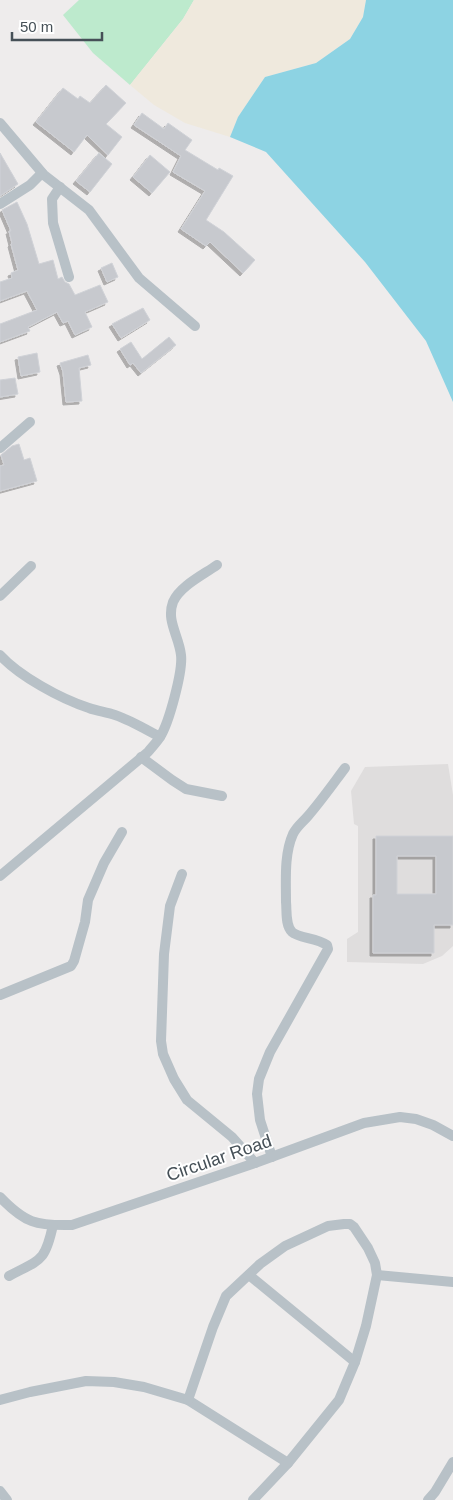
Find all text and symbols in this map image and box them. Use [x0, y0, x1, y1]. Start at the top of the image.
scale bar [12, 10, 102, 42]
text: 50 m [20, 18, 53, 35]
street label: Circular Road [164, 1131, 274, 1185]

